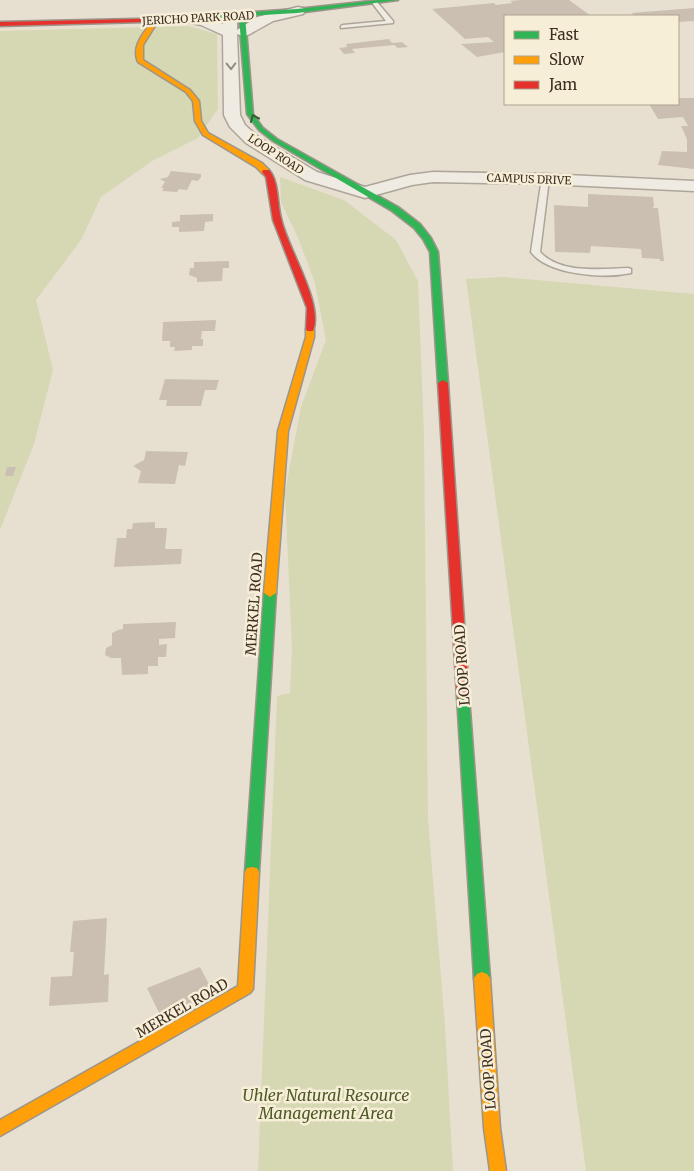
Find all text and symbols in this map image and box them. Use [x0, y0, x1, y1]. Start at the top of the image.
street label: JERICHO PARK ROAD [141, 8, 254, 28]
legend [504, 15, 679, 105]
text: Fast [549, 25, 579, 44]
text: Slow [549, 50, 584, 69]
one-way arrow [226, 62, 236, 70]
text: Jam [548, 75, 577, 94]
one-way arrow [249, 114, 260, 123]
street label: LOOP ROAD [245, 131, 307, 177]
street label: CAMPUS DRIVE [486, 171, 572, 187]
street label: MERKEL ROAD [241, 551, 267, 656]
street label: LOOP ROAD [450, 623, 474, 706]
street label: MERKEL ROAD [133, 974, 232, 1042]
street label: LOOP ROAD [476, 1027, 500, 1110]
park label: Uhler Natural Resource Management Area [243, 1085, 409, 1123]

